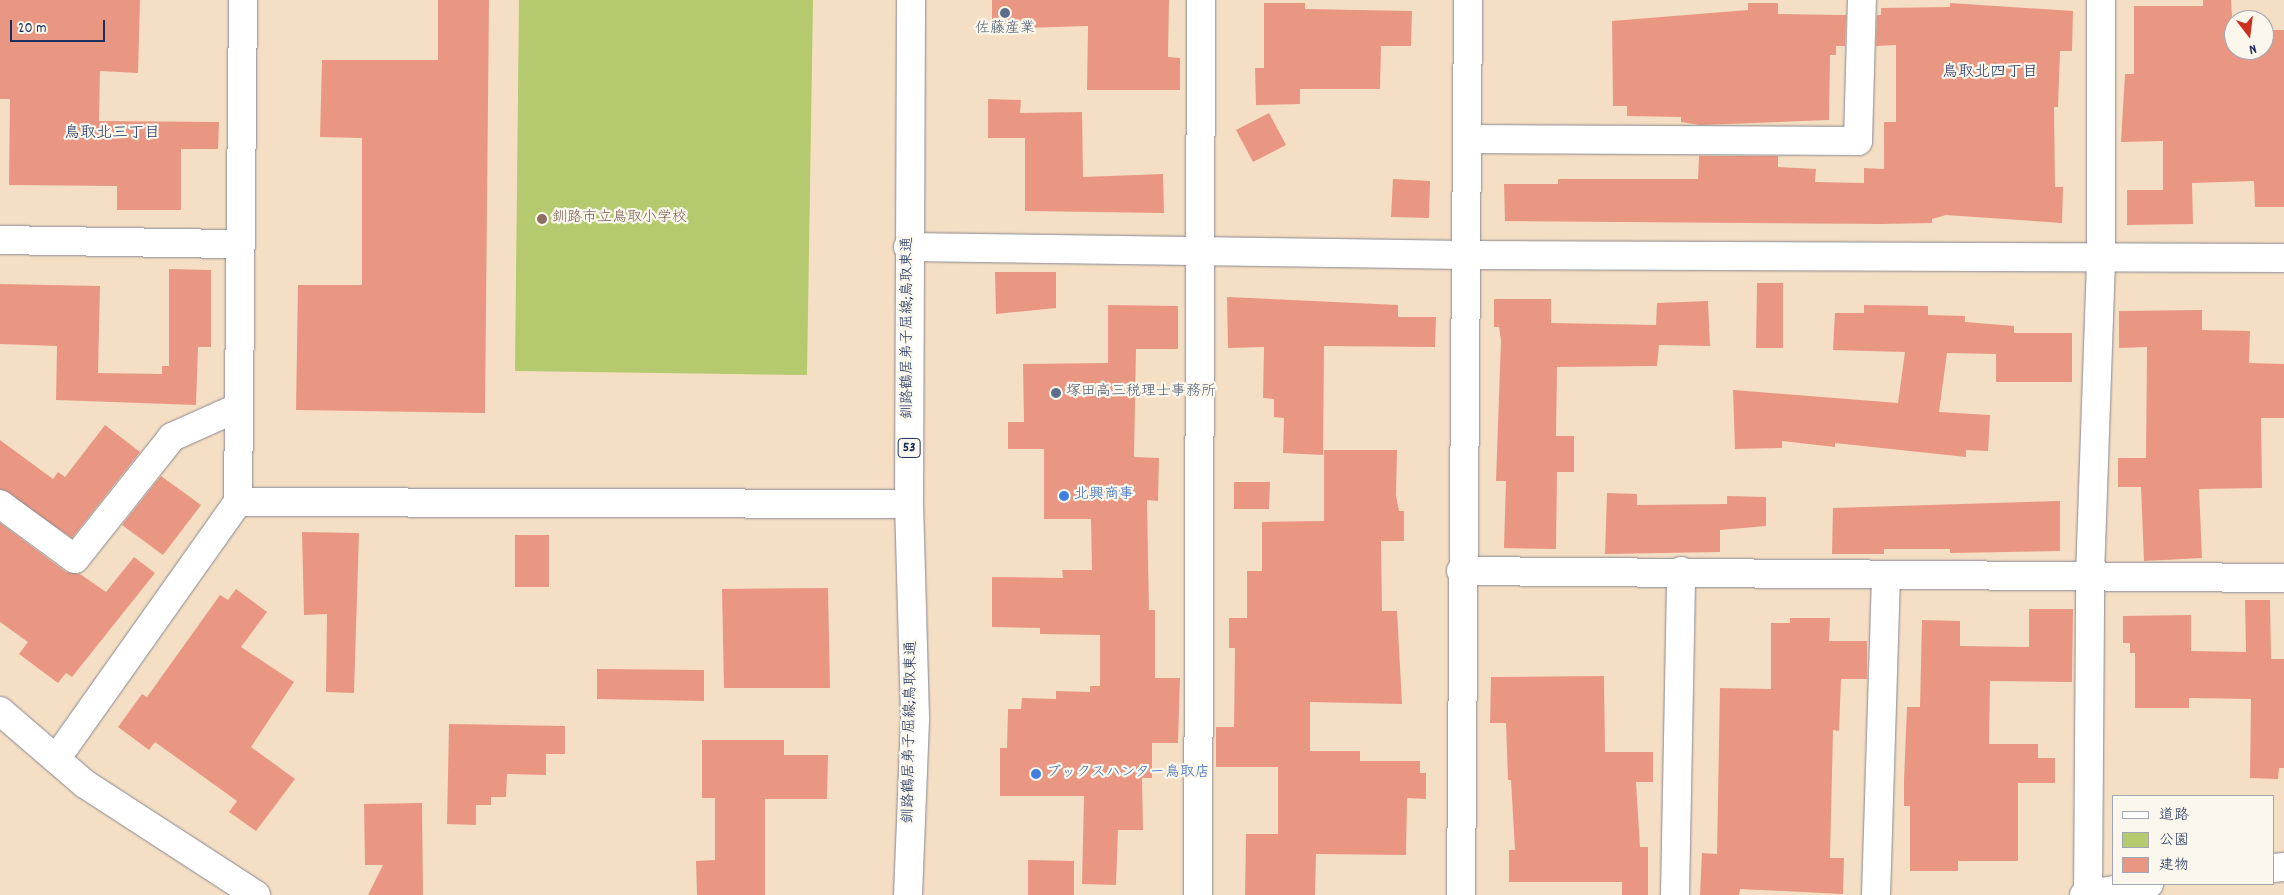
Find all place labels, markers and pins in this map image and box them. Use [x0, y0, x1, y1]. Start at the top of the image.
marker: 佐藤産業 [999, 7, 1011, 19]
place label: 佐藤産業 [975, 21, 1035, 39]
place label: 釧路市立鳥取小学校 [552, 210, 687, 228]
marker: 釧路市立鳥取小学校 [536, 213, 548, 225]
place label: 塚田高三税理士事務所 [1066, 384, 1216, 402]
marker: 塚田高三税理士事務所 [1050, 387, 1062, 399]
place label: 北興商事 [1074, 487, 1134, 505]
marker: 北興商事 [1058, 490, 1070, 502]
place label: ブックスハンター鳥取店 [1046, 765, 1211, 783]
marker: ブックスハンター鳥取店 [1030, 768, 1042, 780]

